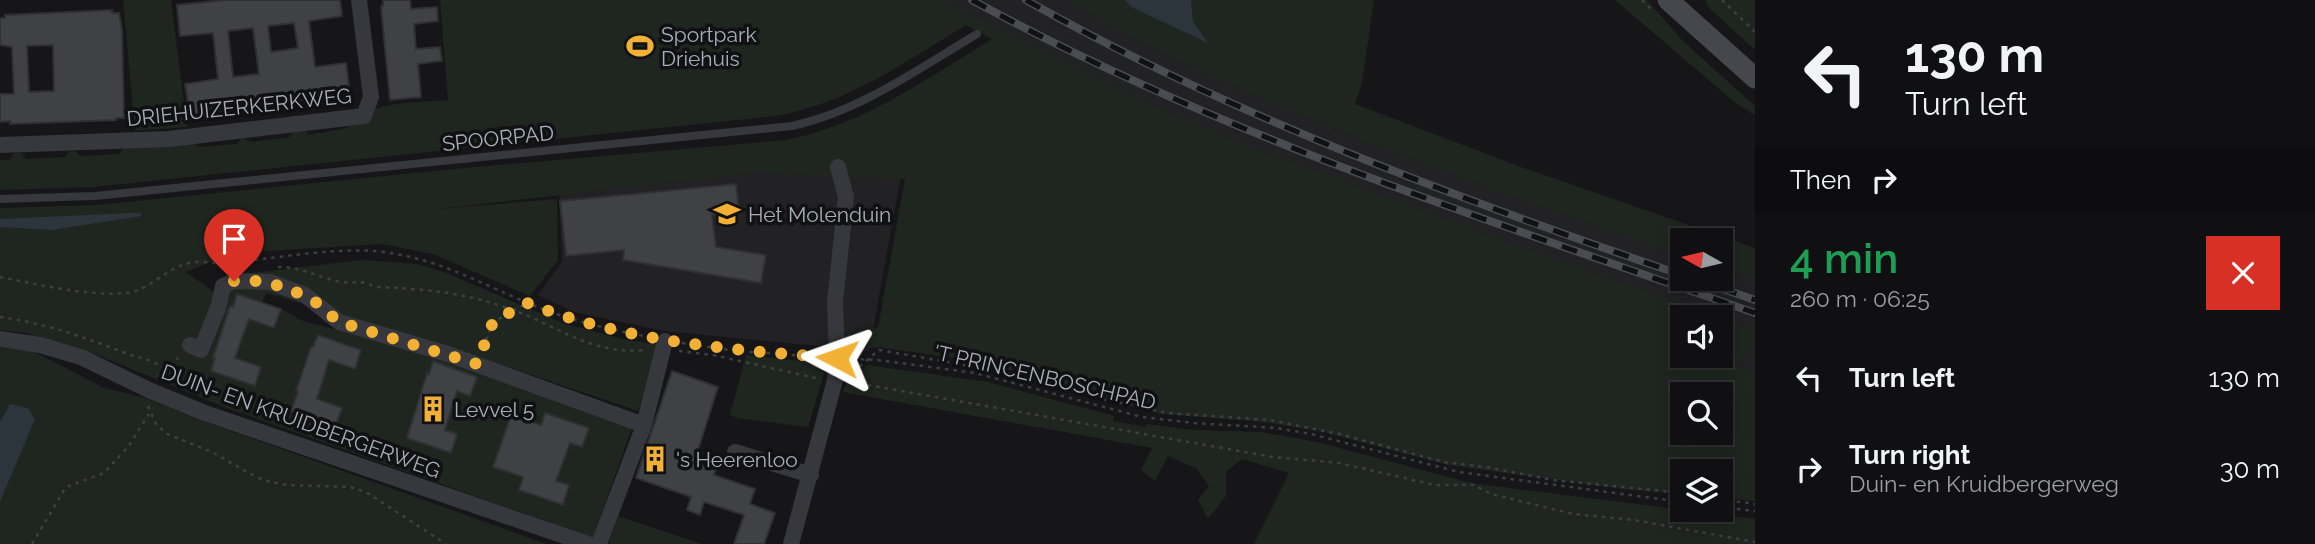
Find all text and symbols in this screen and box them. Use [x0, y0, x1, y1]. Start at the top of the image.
place label: Sportpark Driehuis [661, 22, 757, 71]
text: 130 m [1905, 26, 2044, 83]
icon: left [1790, 28, 1881, 119]
sports icon: Sportpark Driehuis [625, 31, 655, 61]
street label: DRIEHUIZERKERKWEG [125, 83, 353, 131]
text: Turn left [1905, 85, 2027, 122]
street label: SPOORPAD [441, 120, 555, 156]
icon: right [1865, 161, 1903, 199]
text: Then [1790, 165, 1851, 195]
school or university icon: Het Molenduin [712, 199, 742, 229]
place label: Het Molenduin [748, 202, 891, 227]
pin [204, 209, 264, 281]
icon: arrive [215, 220, 253, 258]
north arrow [1670, 228, 1732, 290]
map controls [1670, 228, 1733, 522]
text: 4 min [1790, 234, 1898, 283]
button: close [2206, 236, 2280, 310]
text: 260 m · 06:25 [1790, 285, 1930, 312]
button: sound [1670, 305, 1733, 368]
position arrow [800, 321, 874, 395]
street label: 'T PRINCENBOSCHPAD [932, 339, 1158, 415]
street label: DUIN- EN KRUIDBERGERWEG [158, 359, 444, 483]
icon: left [1790, 359, 1828, 397]
text: Turn left [1849, 363, 1955, 393]
text: 130 m [2209, 363, 2280, 393]
button: search [1670, 382, 1733, 445]
building icon: Levvel 5 [418, 394, 448, 424]
place label: Levvel 5 [454, 397, 534, 422]
text: Turn right [1849, 440, 1970, 470]
building icon: 's Heerenloo [640, 444, 670, 474]
place label: 's Heerenloo [676, 447, 798, 472]
icon: right [1790, 450, 1828, 488]
text: 30 m [2220, 454, 2280, 484]
button: layers [1670, 459, 1733, 522]
text: Duin- en Kruidbergerweg [1849, 470, 2119, 497]

